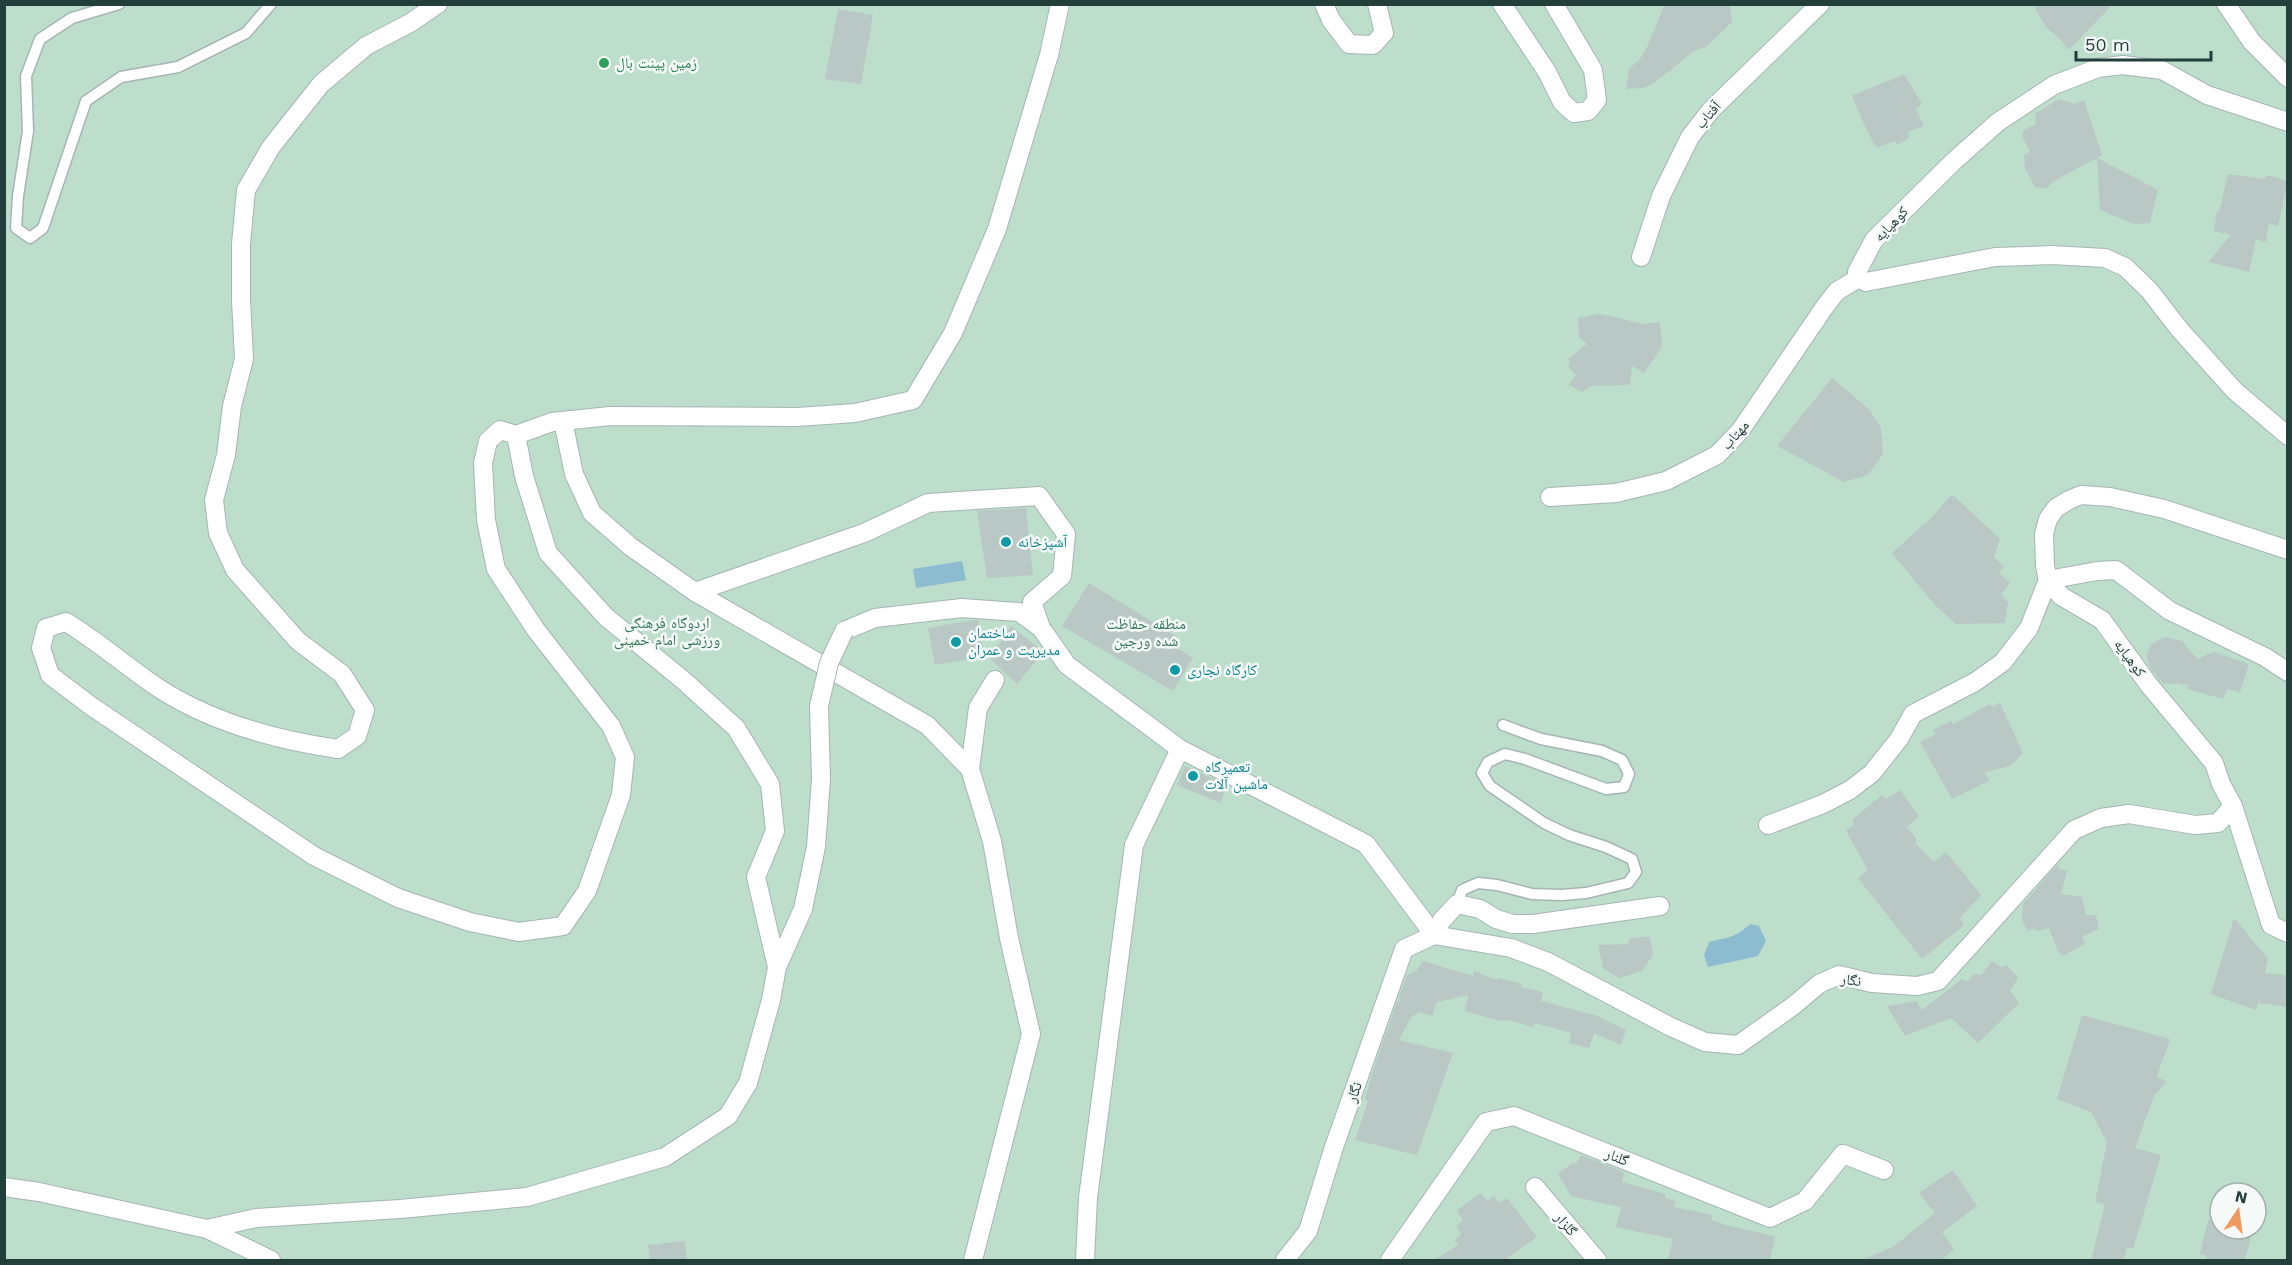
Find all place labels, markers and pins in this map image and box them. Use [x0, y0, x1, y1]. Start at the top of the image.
place label: زمین پینت بال [616, 54, 697, 73]
marker: زمین پینت بال [597, 56, 611, 70]
place label: آشپزخانه [1018, 533, 1068, 551]
marker: آشپزخانه [999, 535, 1013, 549]
place label: ساختمان مدیریت و عمران [968, 624, 1060, 660]
marker: ساختمان مدیریت و عمران [949, 635, 963, 649]
place label: کارگاه نجاری [1187, 661, 1257, 680]
marker: کارگاه نجاری [1168, 663, 1182, 677]
place label: تعمیرگاه ماشین آلات [1205, 758, 1268, 794]
marker: تعمیرگاه ماشین آلات [1186, 769, 1200, 783]

